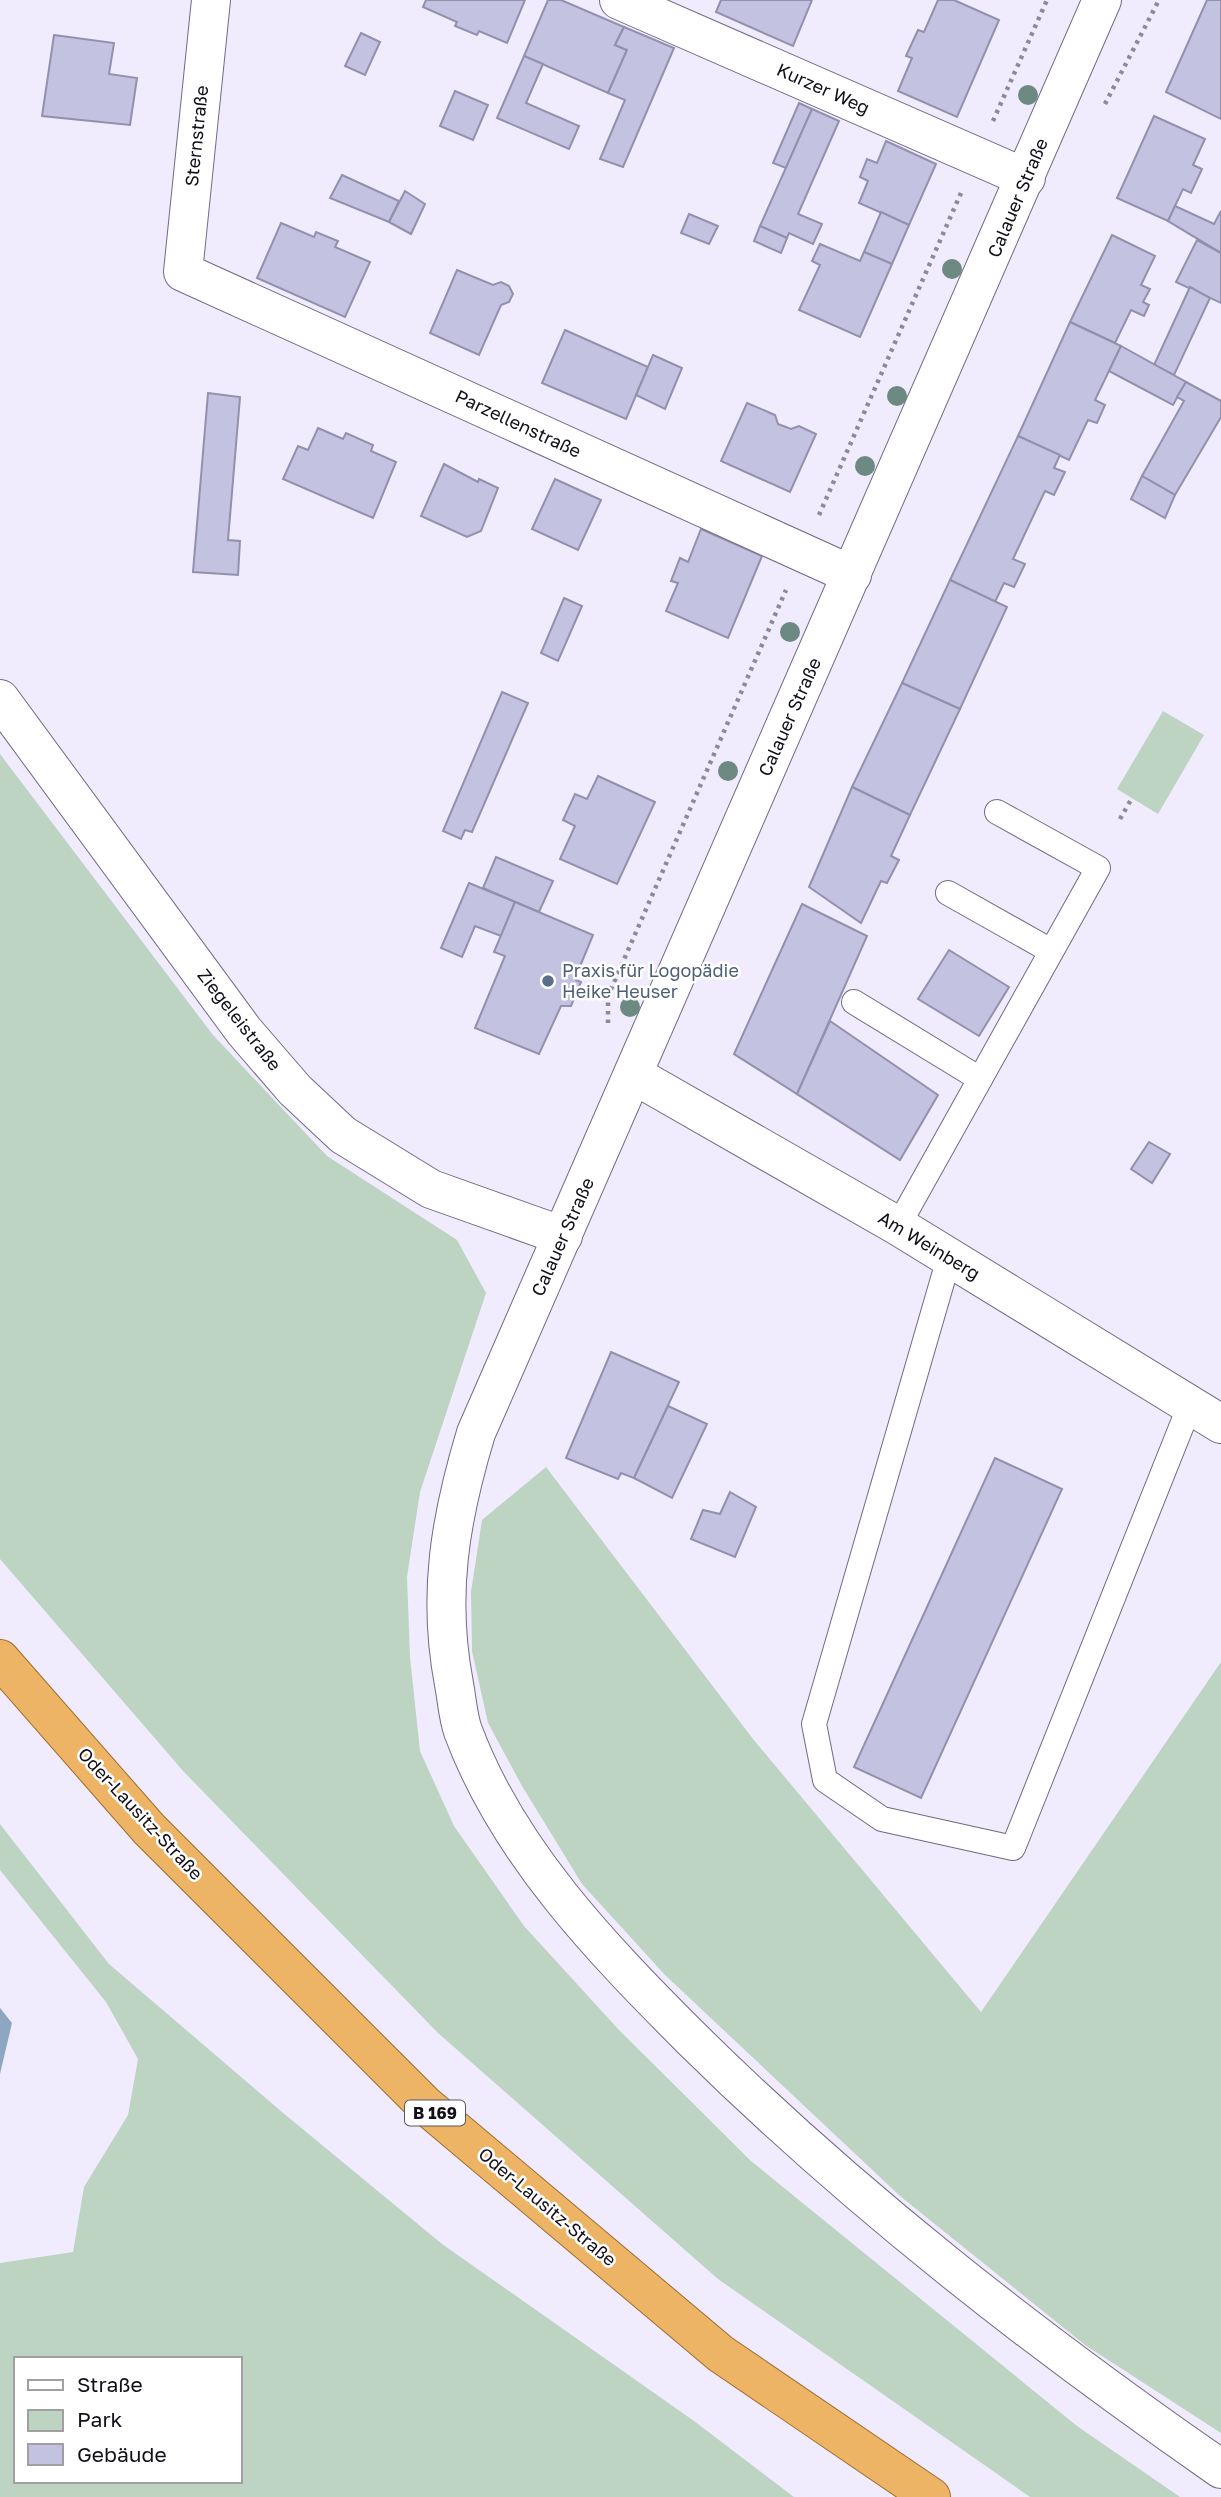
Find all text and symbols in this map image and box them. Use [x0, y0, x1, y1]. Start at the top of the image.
street label: Kurzer Weg [774, 58, 873, 118]
street label: Sternstraße [180, 84, 212, 188]
street label: Calauer Straße [982, 135, 1052, 261]
street label: Parzellenstraße [452, 384, 585, 462]
street label: Calauer Straße [753, 654, 825, 779]
place label: Praxis für Logopädie Heike Heuser [562, 959, 739, 1002]
street label: Ziegeleistraße [193, 964, 286, 1075]
marker: Praxis für Logopädie Heike Heuser [540, 973, 556, 989]
street label: Calauer Straße [526, 1174, 598, 1299]
street label: Am Weinberg [875, 1206, 984, 1284]
street label: Oder-Lausitz-Straße [74, 1743, 208, 1884]
road number: B 169 [405, 2100, 465, 2126]
street label: Oder-Lausitz-Straße [474, 2142, 621, 2270]
legend [14, 2357, 242, 2483]
text: Straße [77, 2371, 143, 2397]
text: Park [77, 2406, 123, 2432]
text: Gebäude [77, 2441, 167, 2467]

